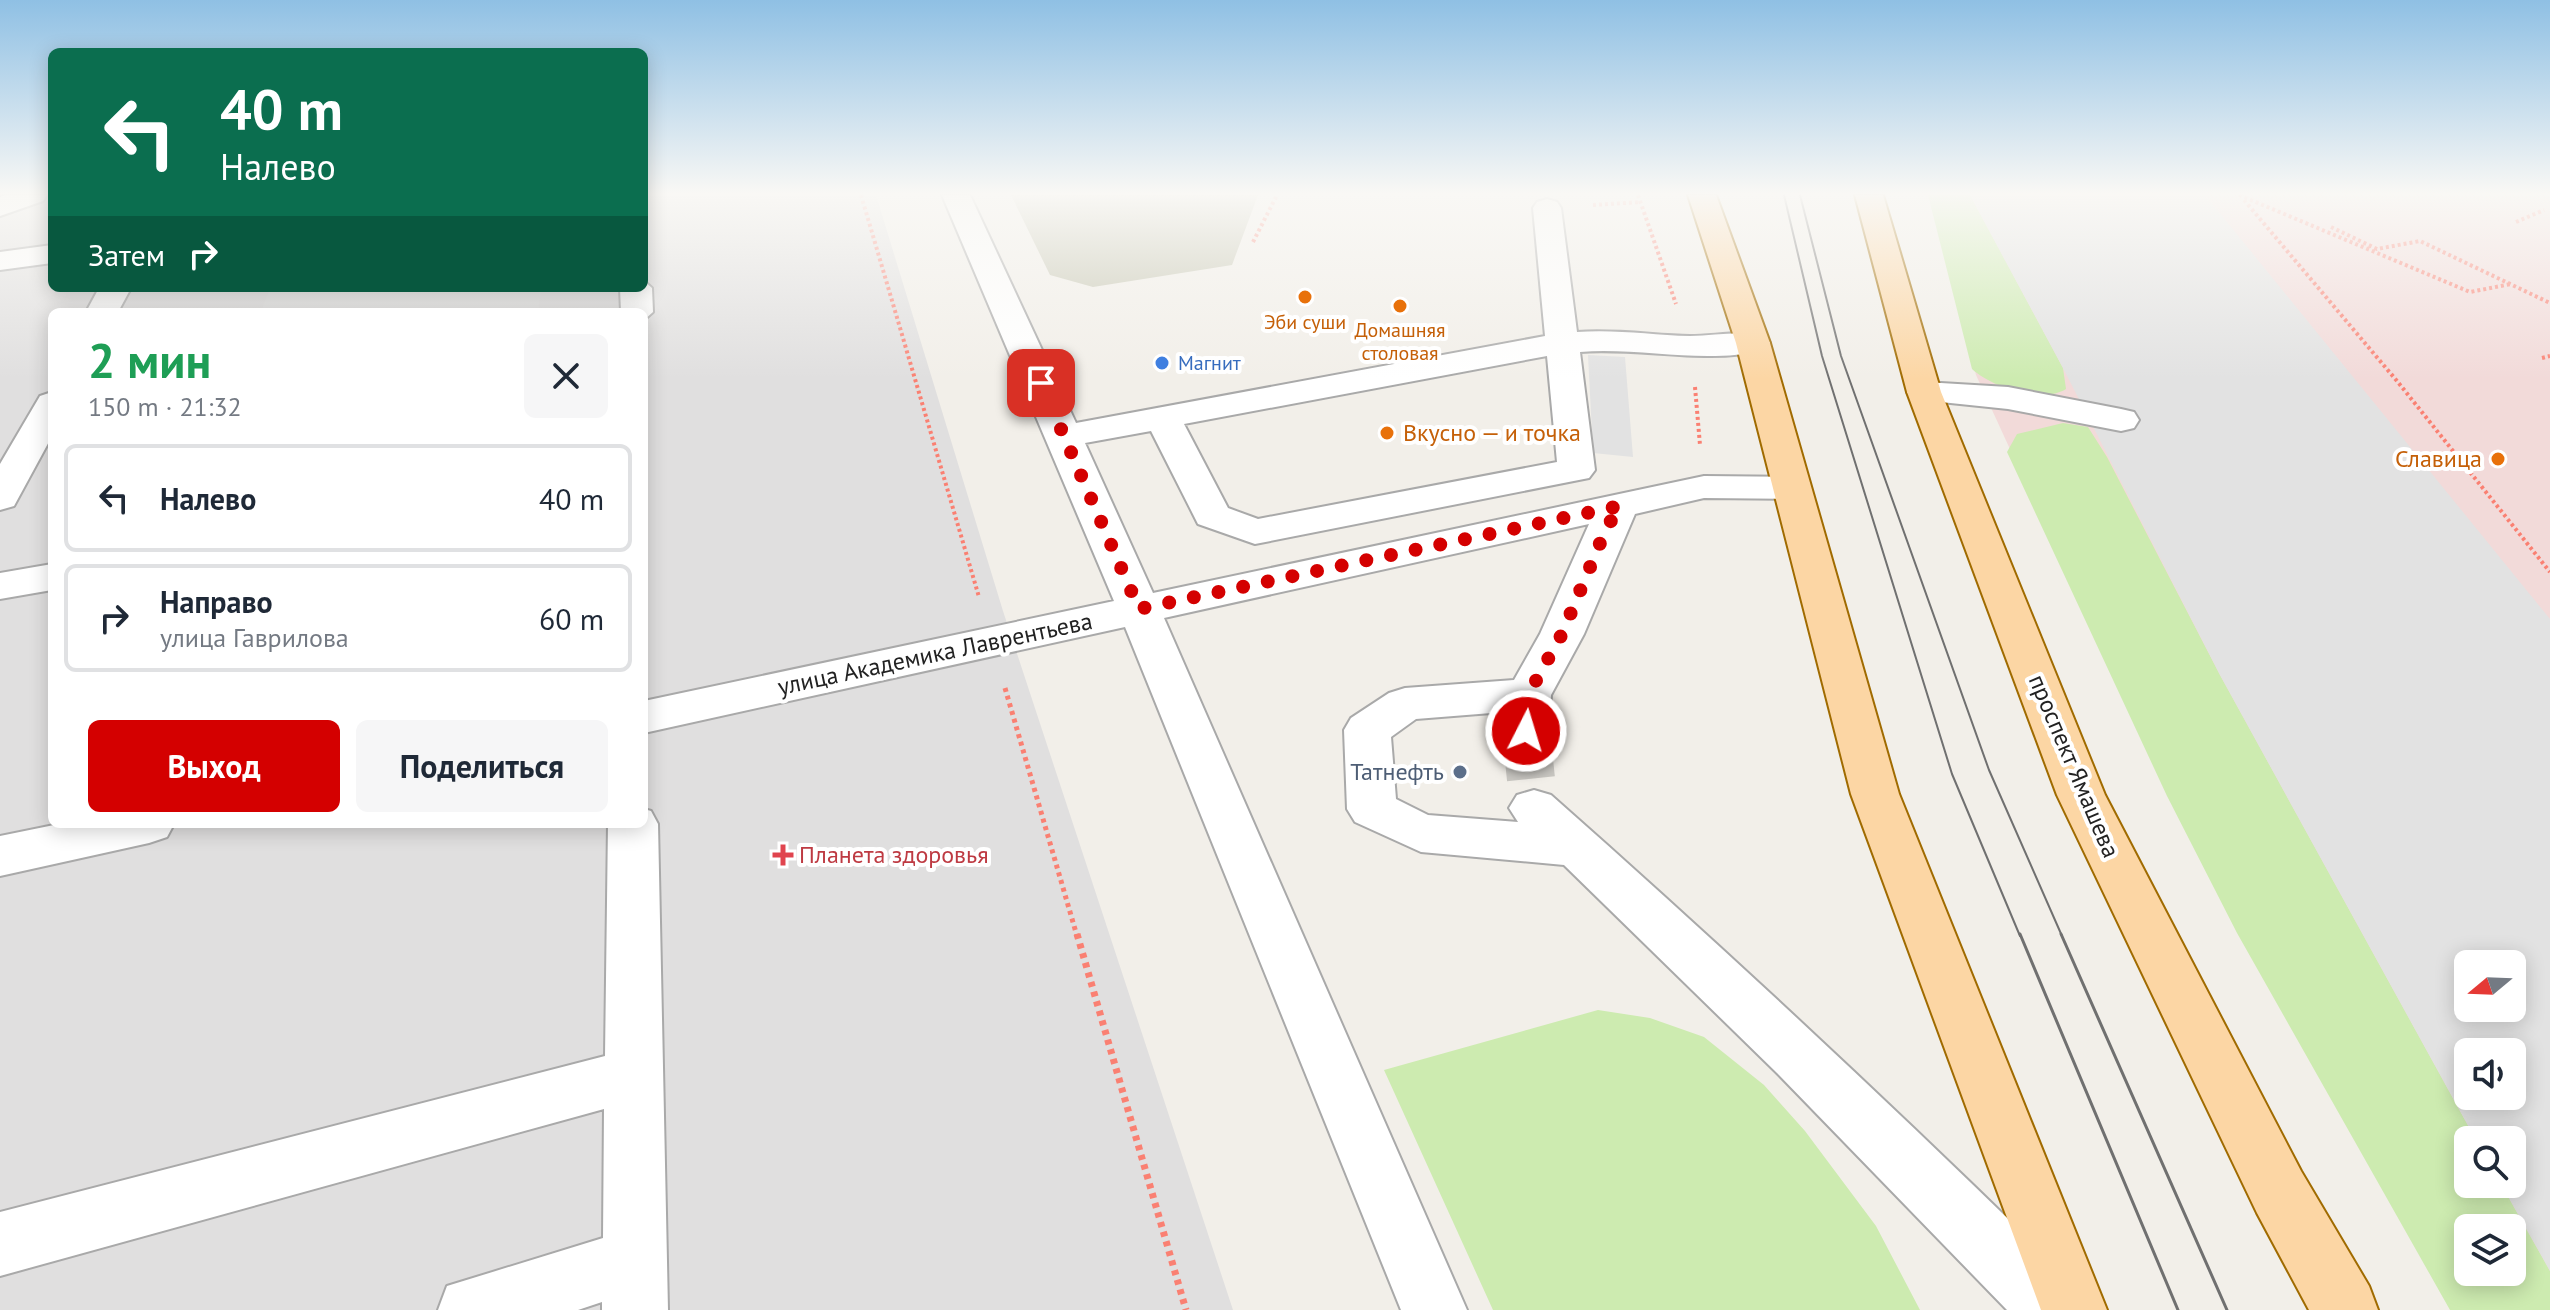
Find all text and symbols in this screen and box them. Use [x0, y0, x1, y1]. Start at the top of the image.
text: 40 m [220, 73, 343, 145]
icon: left [88, 80, 192, 184]
text: Налево [220, 143, 336, 190]
icon: right [181, 232, 225, 276]
text: Затем [88, 235, 165, 274]
marker: Эби суши [1296, 288, 1314, 306]
marker: Домашняя столовая [1391, 297, 1409, 315]
place label: Эби суши [1264, 309, 1346, 335]
place label: Домашняя столовая [1355, 317, 1445, 366]
text: 2 мин [88, 329, 211, 391]
button: close [524, 334, 608, 418]
pin [1007, 349, 1075, 417]
place label: Магнит [1178, 350, 1241, 376]
marker: Магнит [1153, 354, 1171, 372]
icon: arrive [1019, 361, 1063, 405]
text: 150 m · 21:32 [88, 390, 242, 423]
place label: Вкусно — и точка [1403, 417, 1581, 448]
marker: Вкусно — и точка [1378, 424, 1396, 442]
place label: Славица [2395, 443, 2482, 474]
marker: Славица [2489, 450, 2507, 468]
icon: left [92, 476, 136, 520]
text: Налево [160, 479, 256, 518]
text: 40 m [539, 479, 604, 518]
text: Направо [160, 582, 273, 621]
icon: right [92, 596, 136, 640]
text: 60 m [539, 599, 604, 638]
street label: улица Академика Лаврентьева [775, 605, 1095, 702]
text: улица Гаврилова [160, 621, 349, 654]
street label: проспект Ямашева [2022, 670, 2127, 862]
position arrow [1484, 689, 1568, 773]
button: Выход [88, 720, 340, 812]
button: Поделиться [356, 720, 608, 812]
place label: Татнефть [1350, 756, 1444, 787]
marker: Татнефть [1451, 763, 1469, 781]
place label: Планета здоровья [799, 839, 989, 870]
marker: Планета здоровья [774, 846, 792, 864]
north arrow [2454, 950, 2526, 1022]
map controls [2454, 950, 2526, 1286]
button: sound [2454, 1038, 2526, 1110]
button: search [2454, 1126, 2526, 1198]
button: layers [2454, 1214, 2526, 1286]

